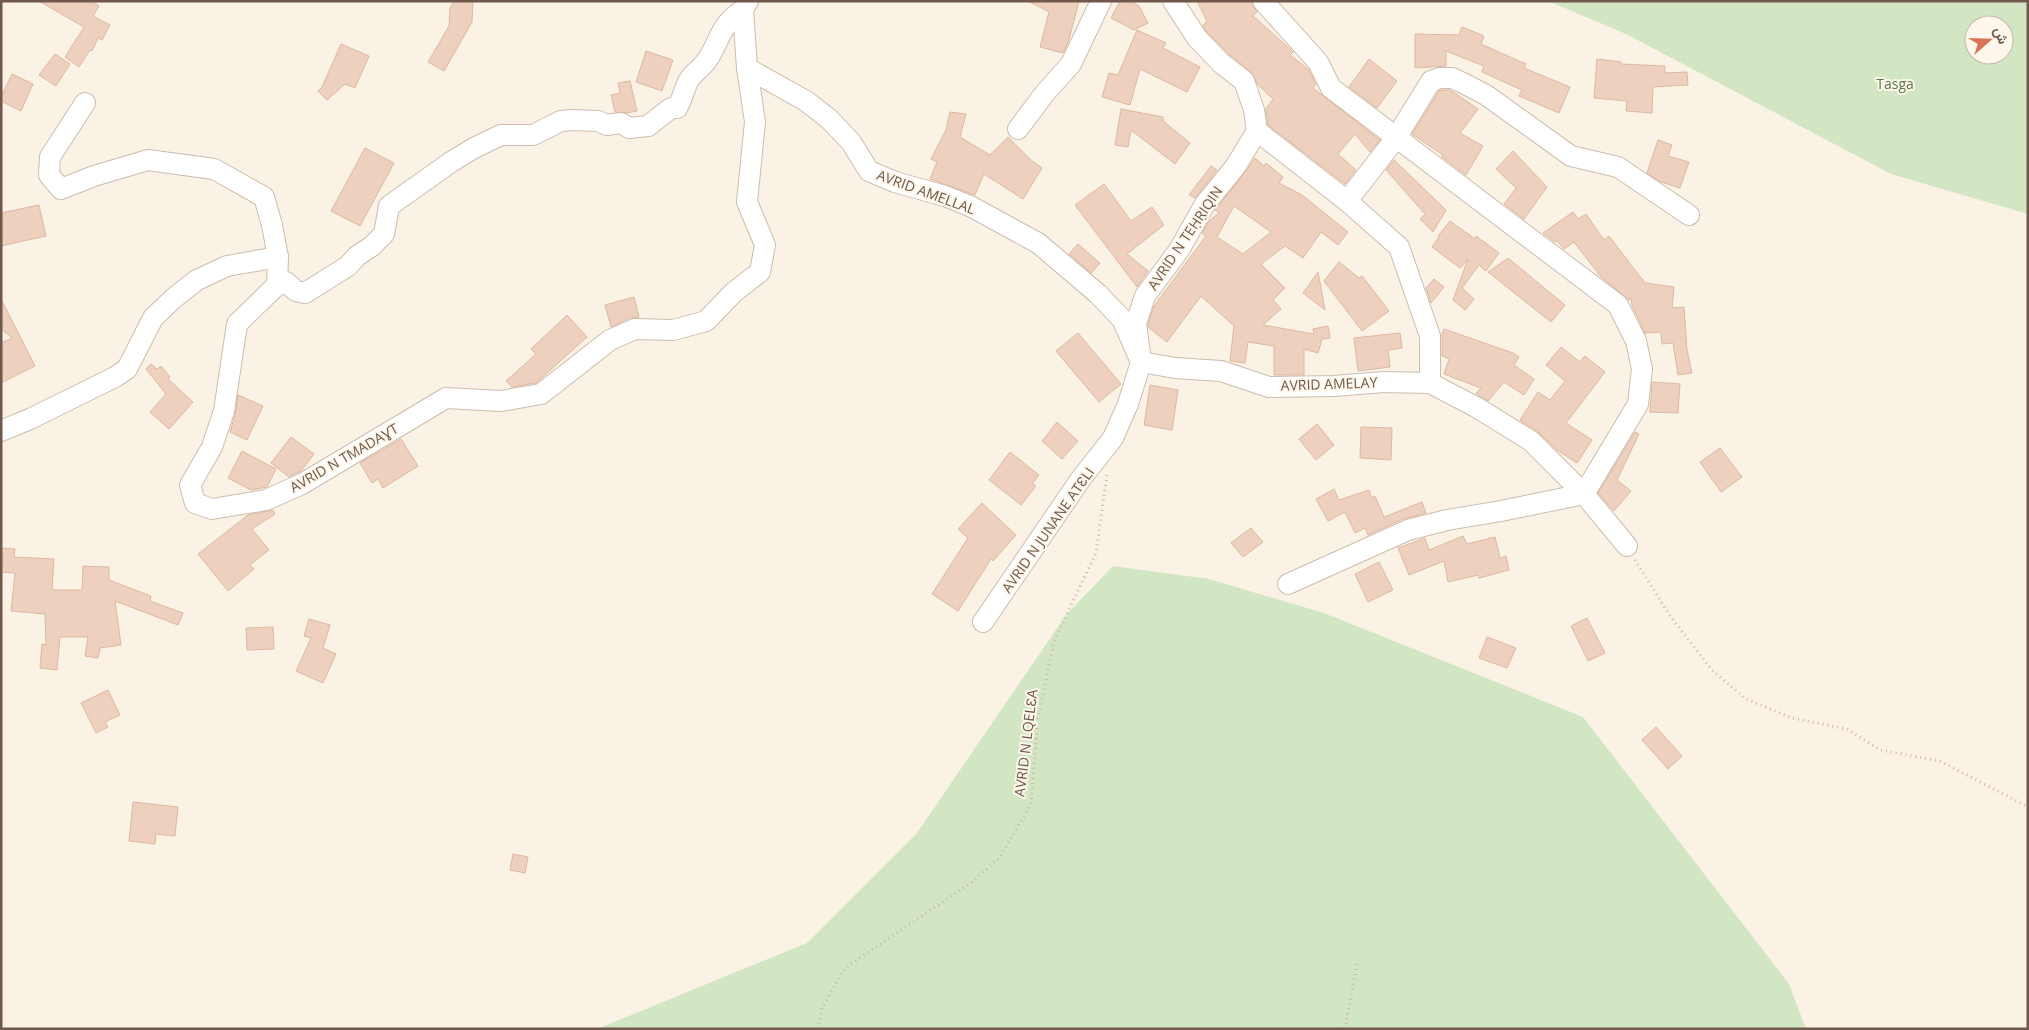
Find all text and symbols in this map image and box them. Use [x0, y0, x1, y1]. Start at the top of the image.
north arrow [1964, 15, 2014, 65]
text: ش [1990, 24, 2014, 47]
park label: Tasga [1876, 74, 1914, 93]
street label: AVRID AMELLAL [874, 165, 978, 218]
street label: AVRID N TEḤṚIQIN [1143, 182, 1226, 293]
street label: AVRID AMELAY [1280, 372, 1378, 395]
street label: AVRID N TMADAƔT [286, 419, 402, 496]
street label: AVRID N JUNANE ATƐLI [997, 463, 1098, 596]
street label: AVRID N LQELƐA [1009, 688, 1042, 798]

